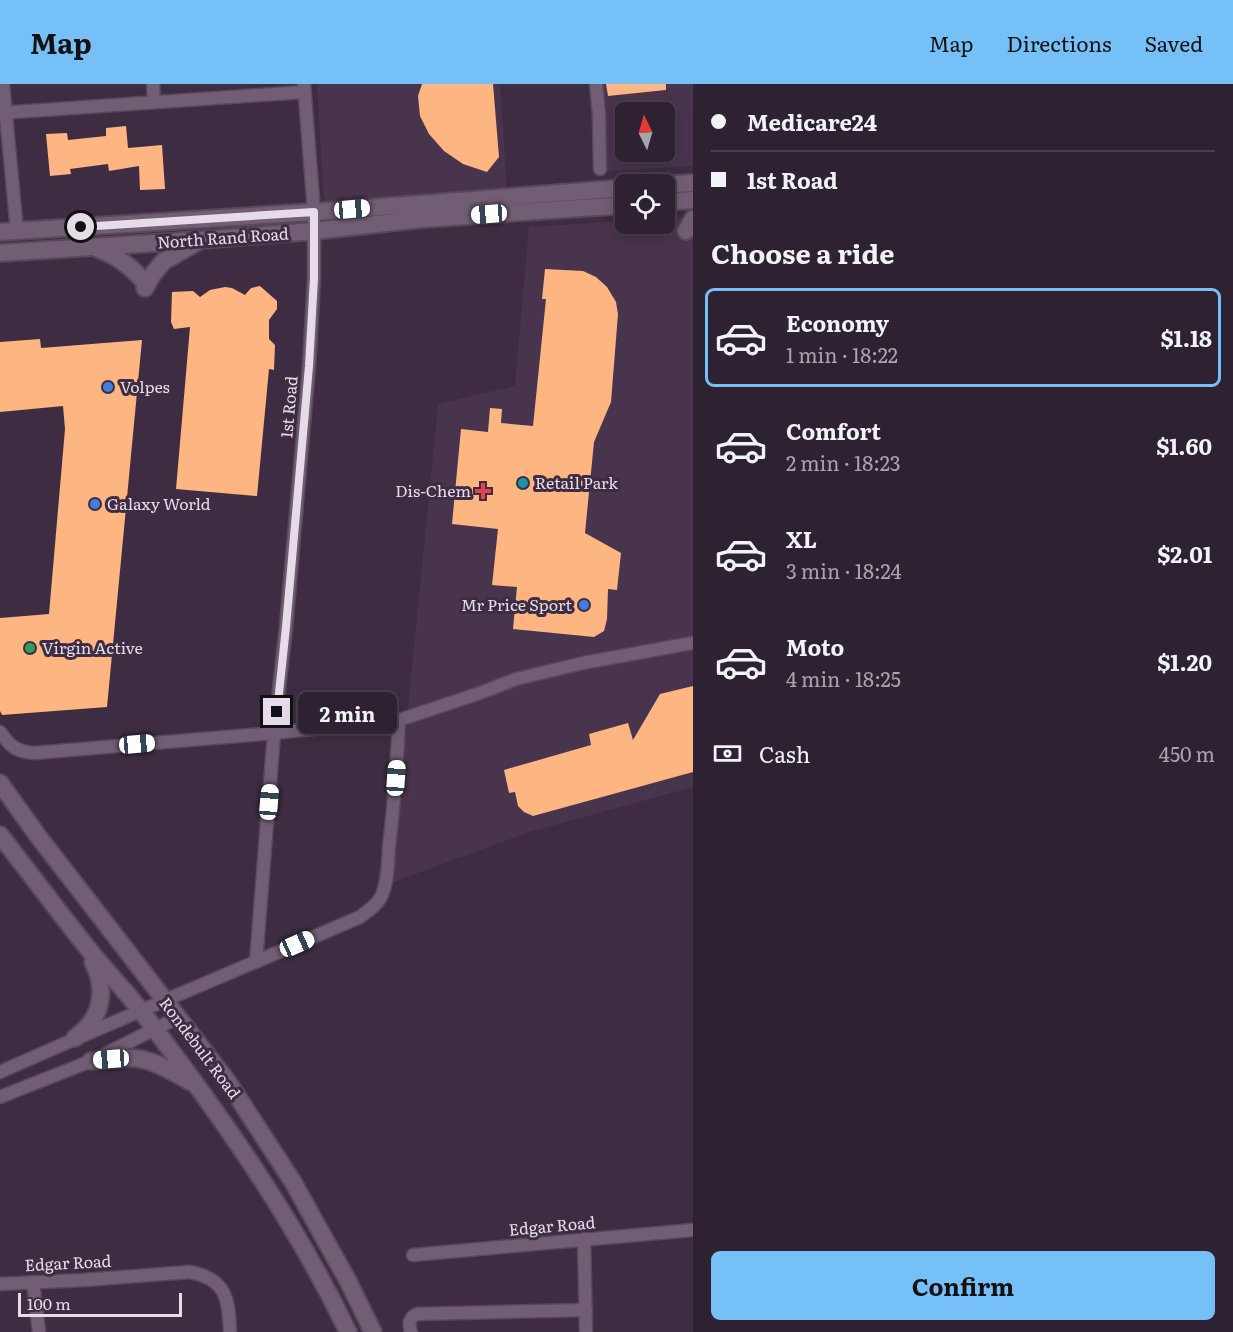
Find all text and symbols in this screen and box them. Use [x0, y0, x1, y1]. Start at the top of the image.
text: Map [30, 21, 92, 63]
text: Map [929, 27, 974, 58]
text: Directions [1007, 27, 1112, 58]
text: Saved [1145, 27, 1203, 58]
north arrow [615, 102, 675, 162]
map controls [615, 102, 675, 234]
text: Medicare24 [747, 105, 877, 138]
text: 1st Road [747, 163, 838, 196]
button: locate [615, 174, 675, 234]
car [333, 198, 371, 220]
car [470, 204, 508, 224]
route start [67, 213, 94, 240]
street label: North Rand Road [156, 220, 290, 254]
text: Choose a ride [711, 232, 894, 272]
text: Economy [786, 306, 889, 339]
icon: car [714, 311, 768, 365]
text: $1.18 [1160, 321, 1212, 354]
text: 1 min · 18:22 [786, 339, 898, 369]
place label: Volpes [120, 374, 170, 398]
street label: 1st Road [273, 375, 303, 439]
marker: Volpes [101, 380, 115, 394]
text: Comfort [786, 414, 881, 447]
icon: car [714, 419, 768, 473]
text: $1.60 [1156, 429, 1212, 462]
text: 2 min · 18:23 [786, 447, 901, 477]
place label: Retail Park [535, 470, 618, 494]
marker: Retail Park [516, 476, 530, 490]
place label: Dis-Chem [395, 478, 471, 502]
marker: Dis-Chem [476, 484, 490, 498]
place label: Galaxy World [107, 491, 211, 515]
marker: Galaxy World [88, 497, 102, 511]
text: XL [786, 522, 817, 555]
icon: car [714, 527, 768, 581]
text: $2.01 [1157, 537, 1212, 570]
text: 3 min · 18:24 [786, 555, 902, 585]
place label: Mr Price Sport [461, 592, 573, 616]
marker: Mr Price Sport [577, 598, 591, 612]
text: Moto [786, 630, 844, 663]
place label: Virgin Active [42, 635, 143, 659]
icon: car [714, 635, 768, 689]
marker: Virgin Active [23, 641, 37, 655]
text: $1.20 [1157, 645, 1212, 678]
text: 4 min · 18:25 [786, 663, 901, 693]
callout: 2 min [298, 691, 397, 733]
route end [263, 698, 290, 725]
text: 2 min [320, 698, 375, 728]
car [118, 733, 156, 755]
icon: cash [711, 737, 744, 770]
text: Cash [759, 737, 810, 770]
text: 450 m [1159, 738, 1215, 768]
car [386, 759, 406, 797]
car [258, 783, 280, 821]
car [277, 928, 317, 960]
street label: Rondebult Road [155, 992, 247, 1103]
car [92, 1049, 130, 1069]
street label: Edgar Road [508, 1209, 596, 1241]
street label: Edgar Road [24, 1248, 112, 1276]
button: Confirm [711, 1251, 1215, 1320]
scale bar [18, 1290, 182, 1318]
text: 100 m [27, 1291, 71, 1315]

